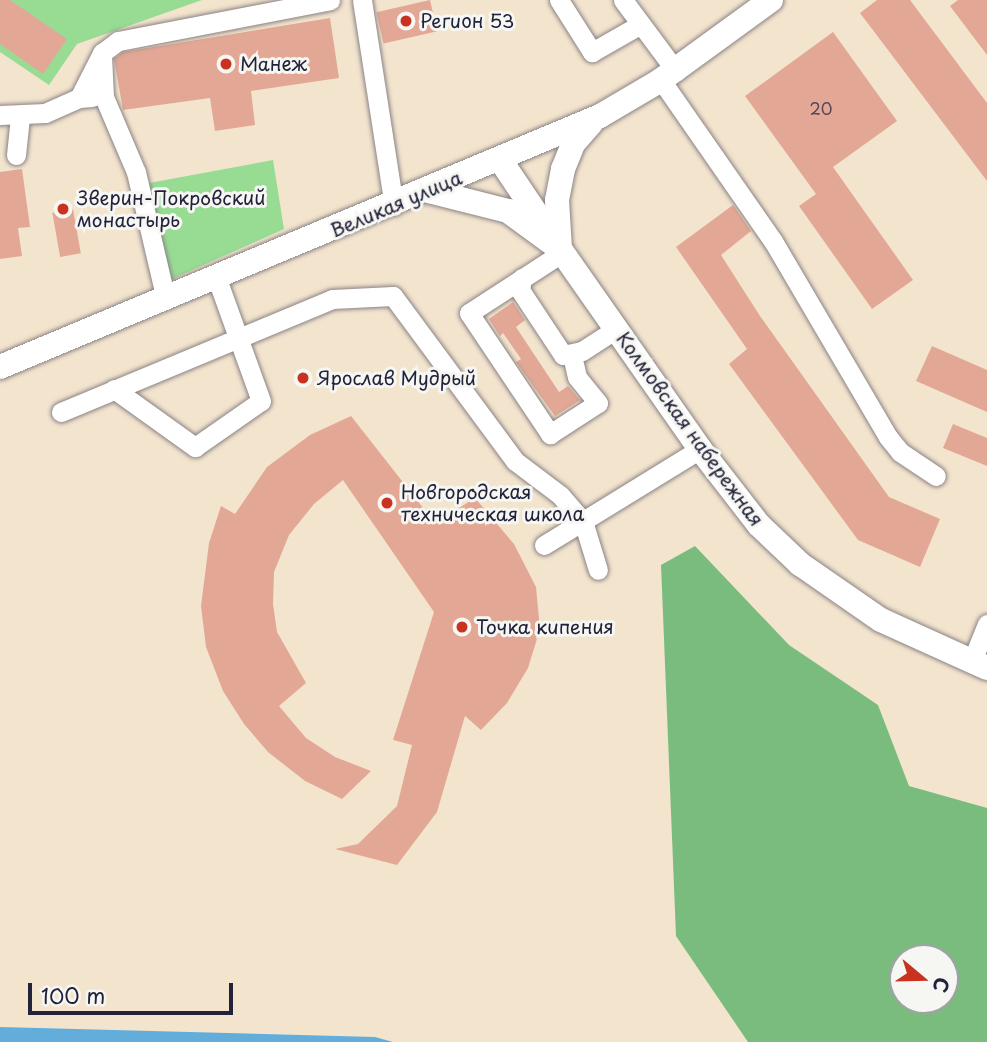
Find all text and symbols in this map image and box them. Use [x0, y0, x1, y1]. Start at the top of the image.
place label: Регион 53 [420, 10, 514, 32]
marker: Регион 53 [398, 13, 414, 29]
place label: Манеж [240, 53, 307, 75]
marker: Манеж [218, 56, 234, 72]
house number: 20 [810, 98, 832, 118]
street label: Великая улица [326, 166, 466, 242]
place label: Зверин-Покровский монастырь [77, 187, 265, 231]
marker: Зверин-Покровский монастырь [55, 201, 71, 217]
street label: Колмовская набережная [612, 328, 768, 530]
place label: Ярослав Мудрый [317, 367, 476, 389]
marker: Ярослав Мудрый [295, 370, 311, 386]
place label: Новгородская техническая школа [401, 481, 585, 525]
marker: Новгородская техническая школа [379, 495, 395, 511]
place label: Точка кипения [476, 616, 615, 638]
marker: Точка кипения [454, 619, 470, 635]
north arrow [889, 944, 959, 1014]
scale bar [32, 968, 236, 1012]
text: С [926, 974, 958, 996]
text: 100 m [41, 979, 105, 1011]

